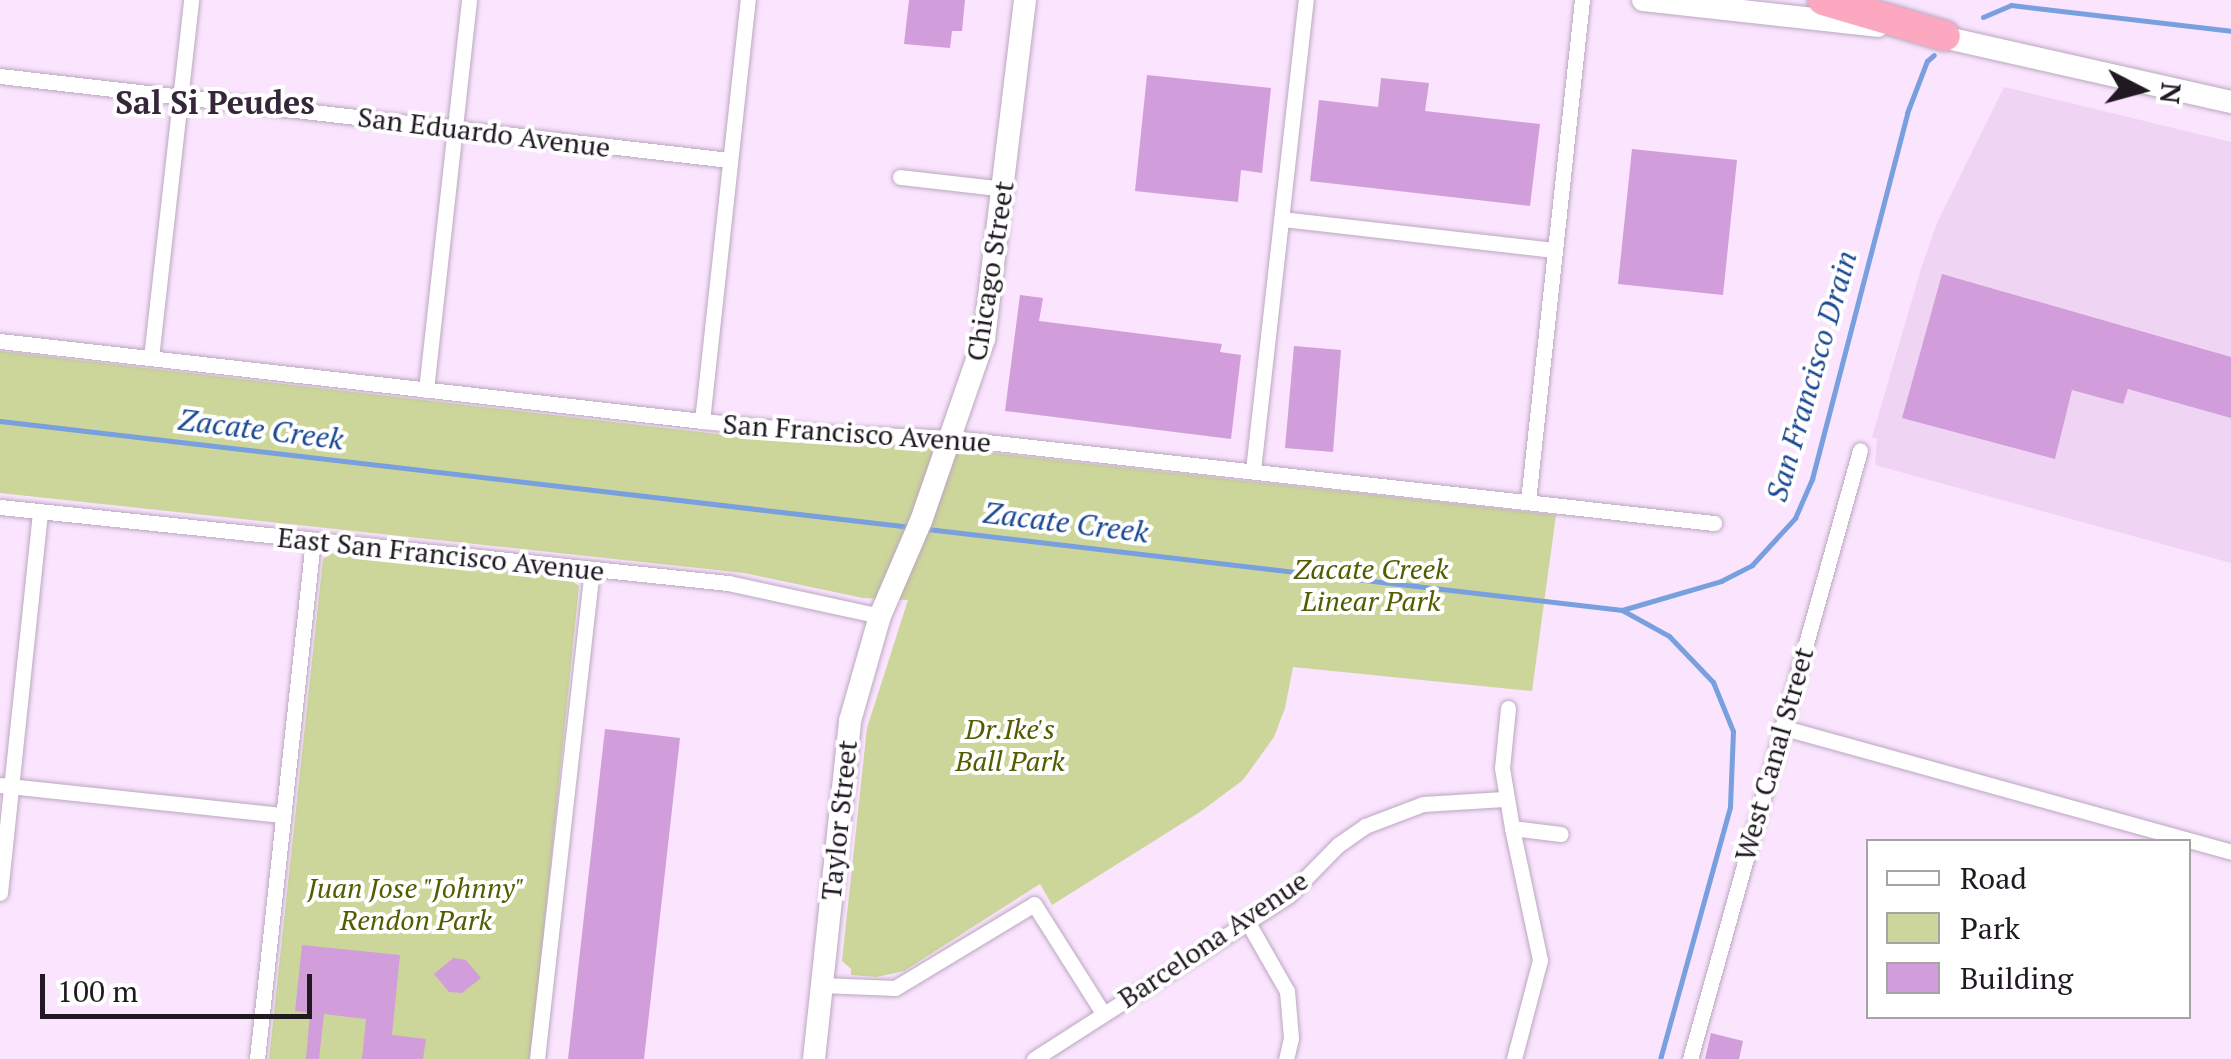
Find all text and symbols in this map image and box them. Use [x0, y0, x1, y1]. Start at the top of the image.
north arrow [2091, 40, 2191, 140]
text: N [2152, 81, 2191, 106]
district label: Sal Si Peudes [115, 83, 315, 121]
street label: San Eduardo Avenue [355, 100, 613, 164]
street label: Chicago Street [959, 179, 1021, 363]
water label: San Francisco Drain [1758, 247, 1864, 505]
water label: Zacate Creek [176, 401, 346, 457]
street label: San Francisco Avenue [721, 407, 993, 459]
water label: Zacate Creek [981, 494, 1151, 550]
street label: East San Francisco Avenue [276, 520, 606, 588]
park label: Zacate Creek Linear Park [1293, 552, 1449, 618]
street label: West Canal Street [1727, 643, 1821, 865]
park label: Dr.Ike's Ball Park [955, 712, 1065, 778]
street label: Taylor Street [814, 738, 864, 902]
legend [1866, 839, 2191, 1019]
text: Road [1960, 858, 2027, 898]
street label: Barcelona Avenue [1112, 863, 1314, 1015]
park label: Juan Jose "Johnny" Rendon Park [307, 871, 525, 937]
text: Park [1960, 908, 2020, 948]
scale bar [45, 954, 318, 1016]
text: Building [1960, 958, 2073, 998]
text: 100 m [57, 971, 138, 1011]

